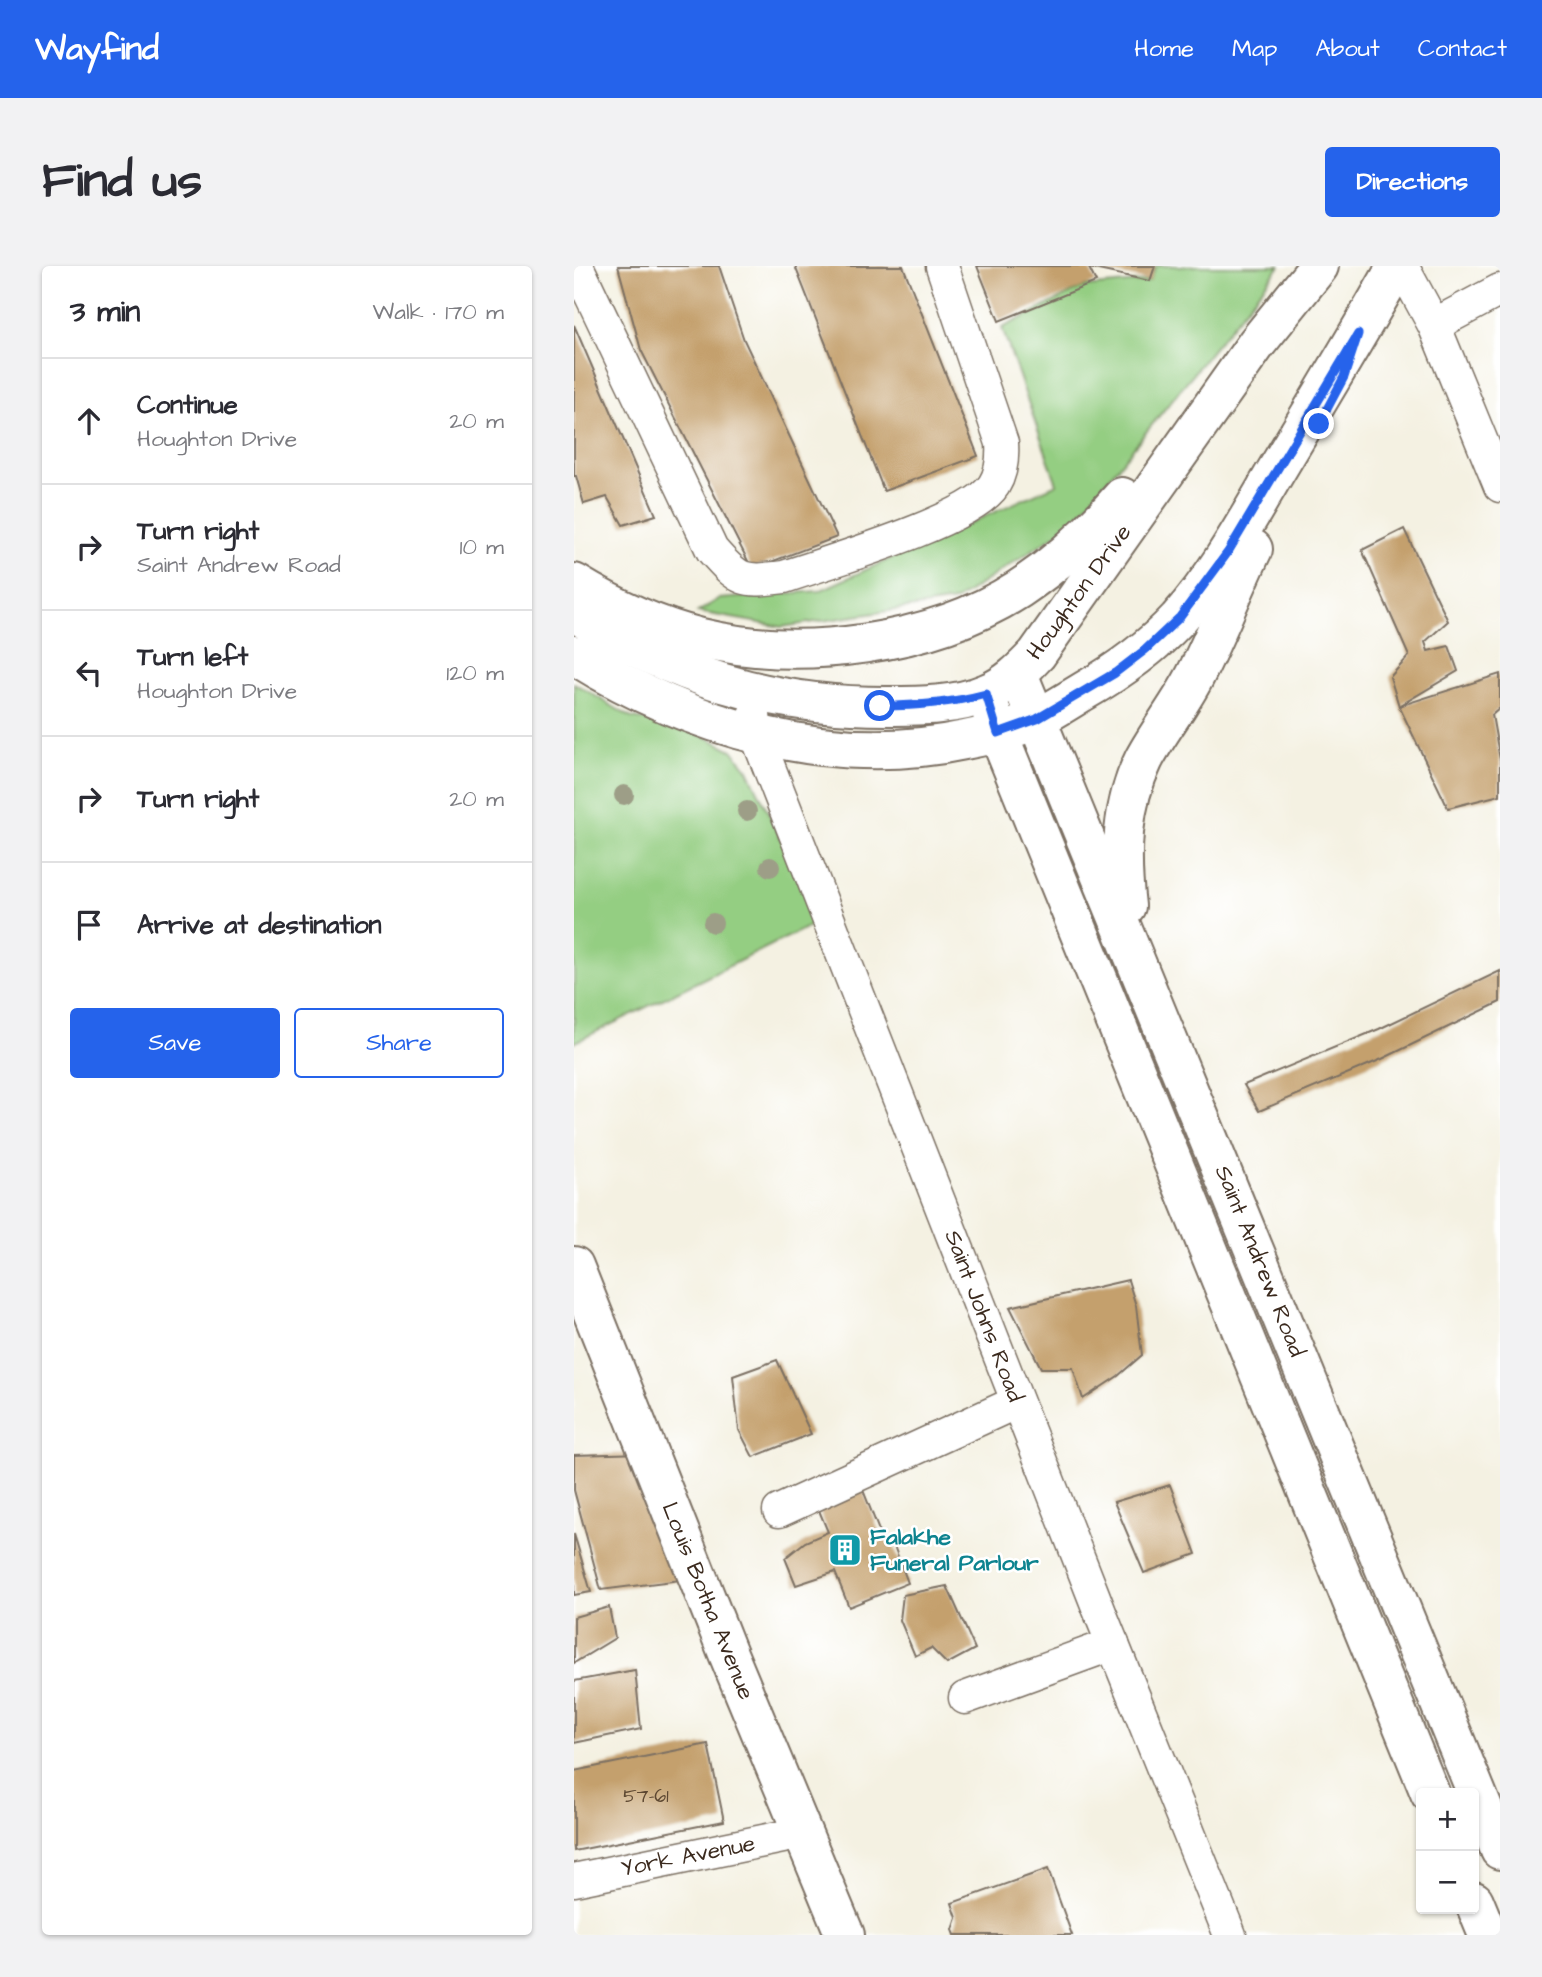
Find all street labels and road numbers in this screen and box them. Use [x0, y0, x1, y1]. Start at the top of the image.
street label: Houghton Drive [1019, 518, 1140, 667]
street label: Saint Andrew Road [1207, 1161, 1313, 1362]
street label: Saint Johns Road [937, 1226, 1032, 1407]
street label: Louis Botha Avenue [654, 1497, 762, 1705]
street label: York Avenue [618, 1827, 758, 1885]

